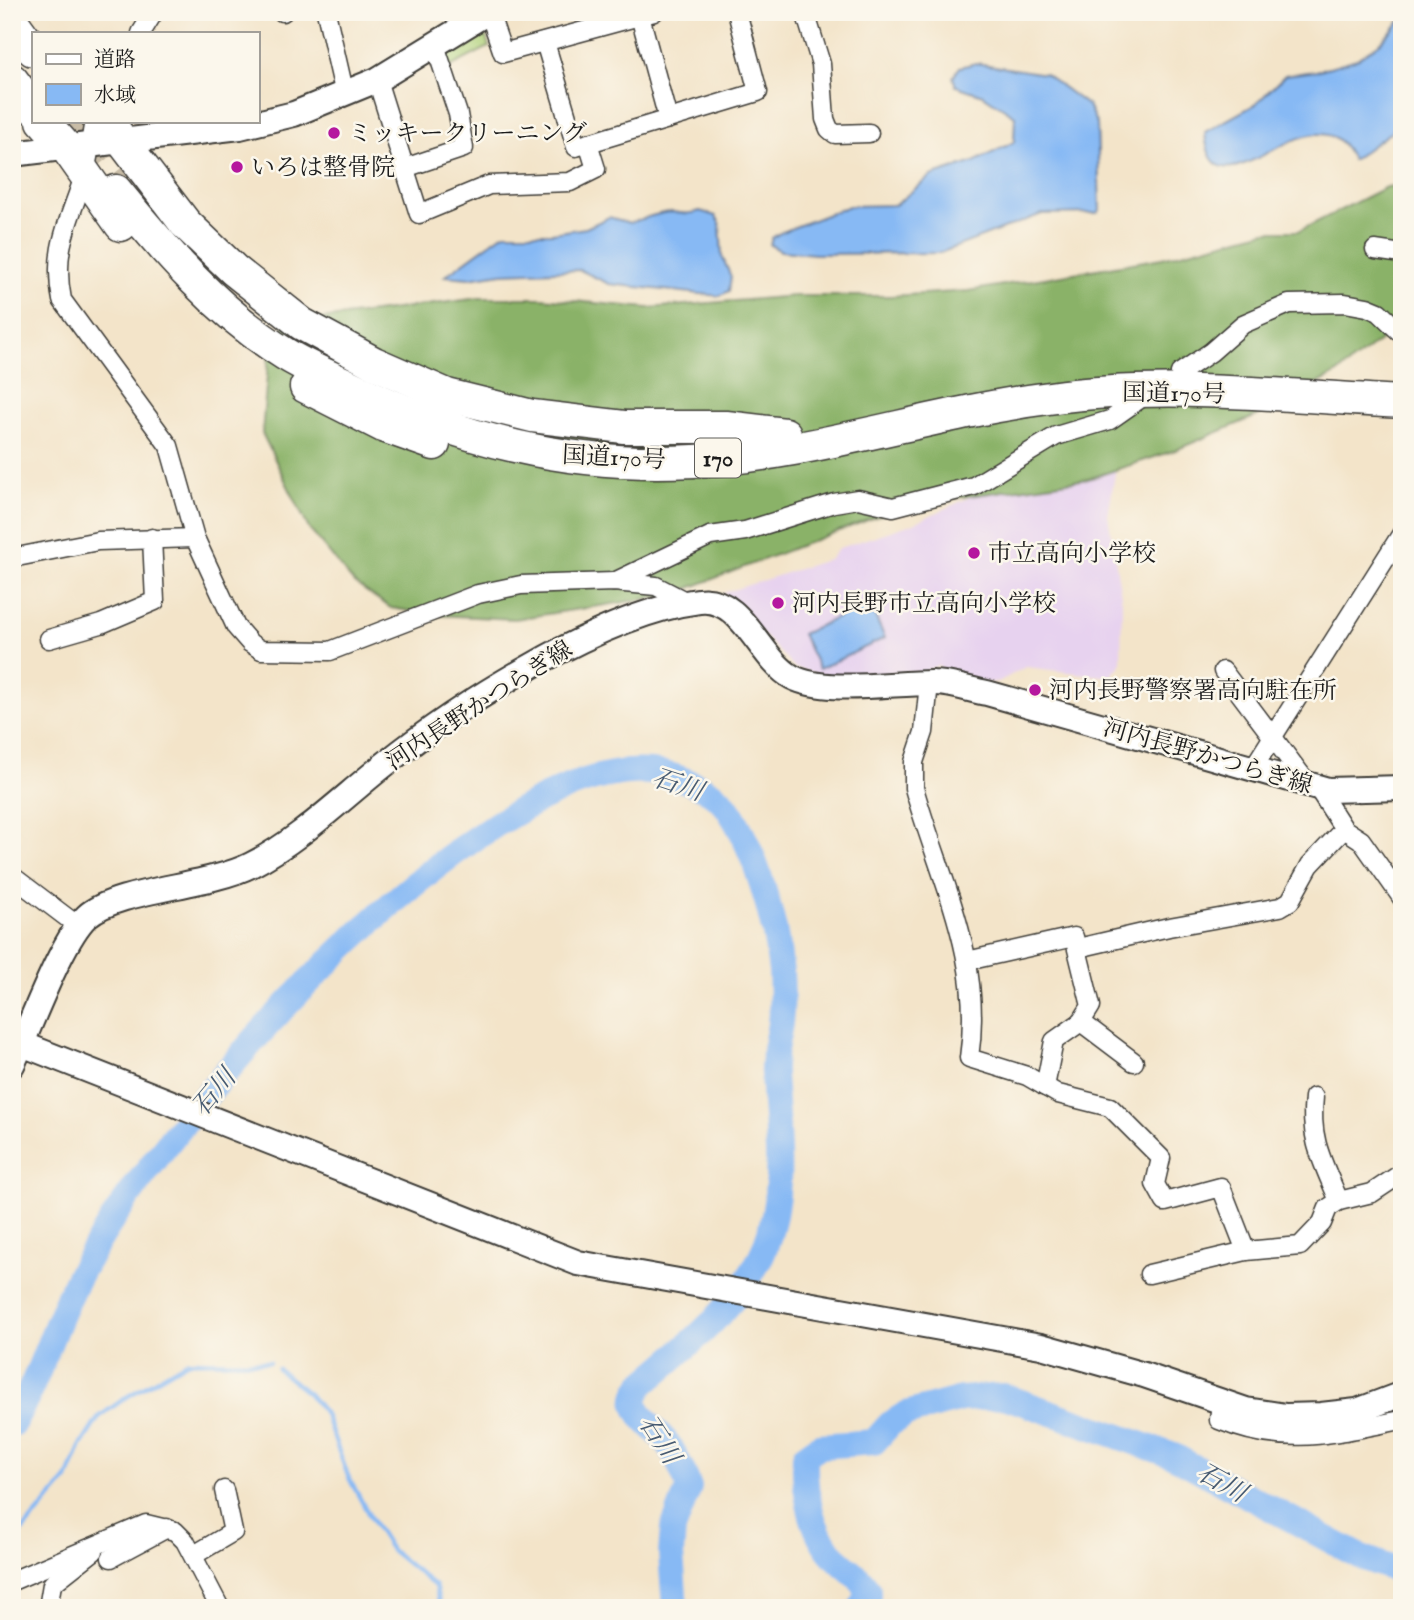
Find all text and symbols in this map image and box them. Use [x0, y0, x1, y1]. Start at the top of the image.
legend [32, 32, 259, 122]
text: 道路 [94, 47, 136, 74]
text: 水域 [94, 83, 136, 110]
place label: ミッキークリーニング [348, 119, 587, 150]
marker: ミッキークリーニング [326, 125, 342, 141]
place label: いろは整骨院 [251, 153, 395, 184]
marker: いろは整骨院 [229, 159, 245, 175]
street label: 国道170号 [1122, 378, 1226, 411]
road number: 170 [695, 438, 741, 478]
street label: 国道170号 [561, 440, 667, 477]
place label: 市立高向小学校 [988, 539, 1156, 570]
marker: 市立高向小学校 [966, 545, 982, 561]
place label: 河内長野市立高向小学校 [792, 589, 1056, 620]
marker: 河内長野市立高向小学校 [770, 595, 786, 611]
street label: 河内長野かつらぎ線 [381, 634, 579, 778]
place label: 河内長野警察署高向駐在所 [1049, 676, 1337, 707]
marker: 河内長野警察署高向駐在所 [1027, 682, 1043, 698]
street label: 河内長野かつらぎ線 [1099, 713, 1316, 802]
water label: 石川 [648, 762, 710, 810]
water label: 石川 [185, 1060, 245, 1123]
water label: 石川 [631, 1409, 688, 1473]
water label: 石川 [1191, 1456, 1255, 1512]

